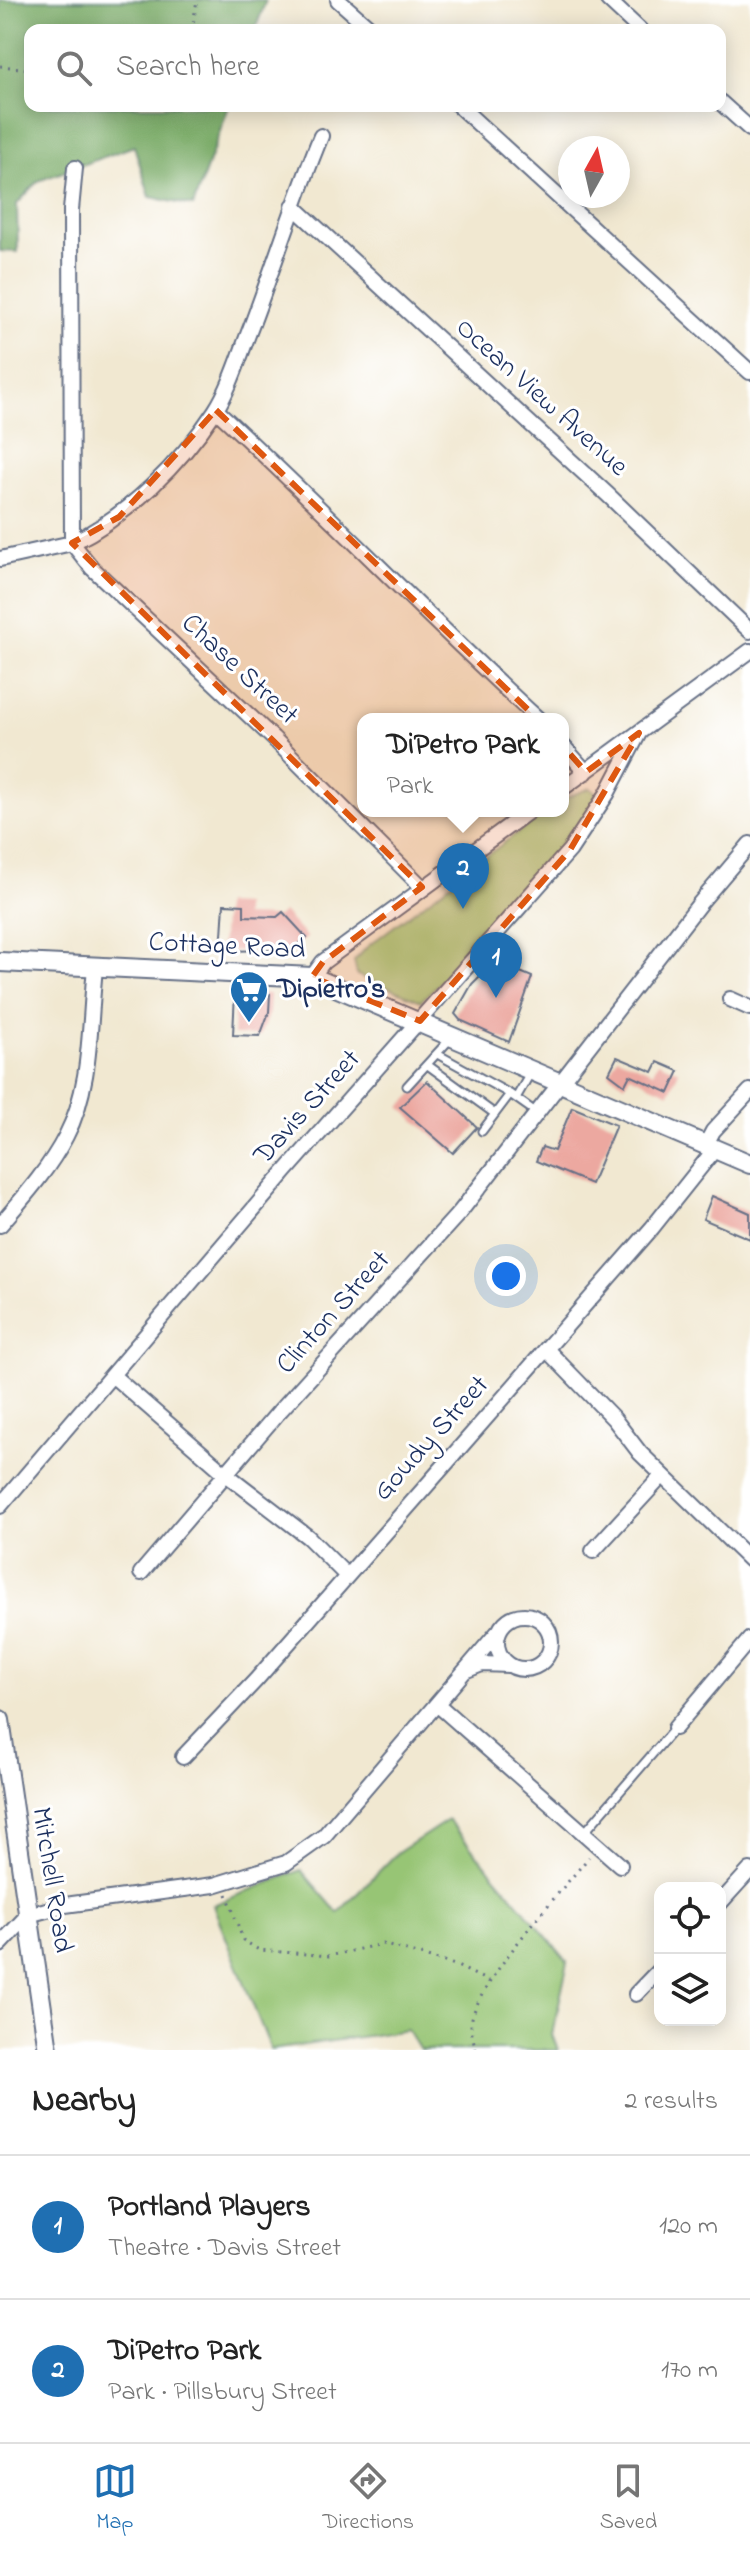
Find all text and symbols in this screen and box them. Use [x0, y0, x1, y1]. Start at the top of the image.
search box [24, 24, 726, 112]
icon: search [52, 46, 96, 90]
text: Search here [116, 46, 260, 90]
north arrow [558, 136, 630, 208]
street label: Ocean View Avenue [445, 309, 637, 487]
street label: Chase Street [171, 604, 307, 736]
popup [357, 713, 569, 817]
text: DiPetro Park [386, 724, 540, 768]
text: Park [386, 768, 433, 806]
pin: 2 [437, 843, 489, 909]
street label: Cottage Road [148, 922, 307, 972]
pin: 1 [470, 932, 522, 998]
supermarket icon: Dipietro's [228, 969, 270, 1024]
place label: Dipietro's [275, 970, 385, 1011]
street label: Davis Street [244, 1041, 371, 1176]
street label: Clinton Street [267, 1242, 401, 1384]
your location [486, 1256, 526, 1296]
street label: Goudy Street [364, 1367, 500, 1511]
street label: Mitchell Road [19, 1804, 83, 1956]
map controls [654, 1882, 726, 2026]
button: locate [654, 1882, 726, 1954]
button: layers [654, 1954, 726, 2026]
text: Nearby [32, 2077, 136, 2127]
text: 2 results [625, 2083, 718, 2121]
text: Portland Players [108, 2186, 310, 2230]
text: 1 [54, 2208, 62, 2246]
text: 120 m [659, 2208, 718, 2246]
text: Theatre · Davis Street [108, 2230, 341, 2268]
text: DiPetro Park [108, 2330, 261, 2374]
text: 2 [52, 2352, 64, 2390]
text: 170 m [661, 2352, 718, 2390]
text: Park · Pillsbury Street [108, 2374, 337, 2412]
tab: Map [93, 2459, 137, 2539]
tab: Directions [323, 2459, 414, 2539]
tab: Saved [600, 2459, 657, 2539]

